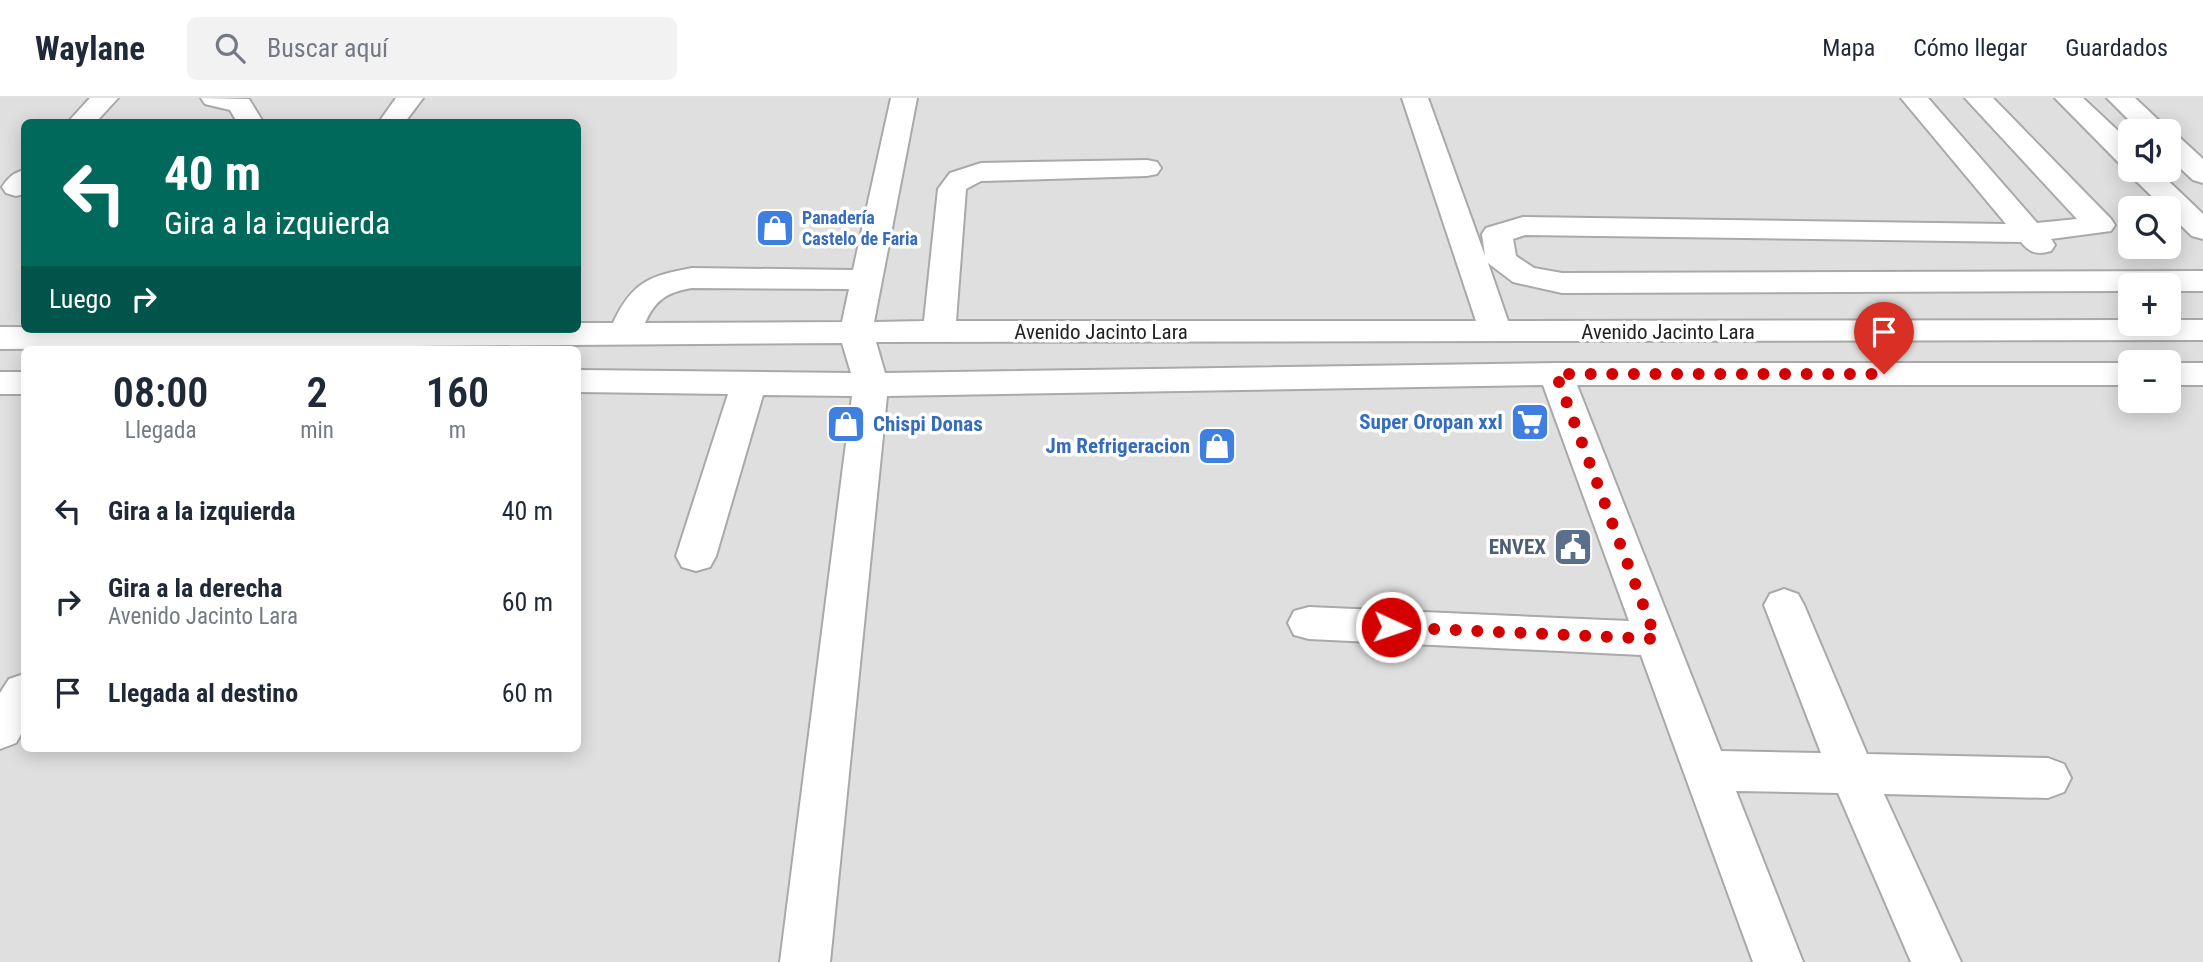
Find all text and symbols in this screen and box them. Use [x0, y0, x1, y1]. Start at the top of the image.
search box [187, 17, 677, 80]
text: Waylane [35, 29, 145, 68]
icon: search [211, 29, 249, 67]
text: Buscar aquí [267, 33, 388, 63]
text: Mapa [1822, 34, 1875, 62]
text: Cómo llegar [1913, 34, 2027, 62]
text: Guardados [2065, 34, 2168, 62]
map controls [2118, 119, 2181, 413]
button: sound [2118, 119, 2181, 182]
text: 40 m [164, 145, 261, 202]
icon: left [49, 147, 140, 238]
button: search [2118, 196, 2181, 259]
text: Gira a la izquierda [164, 204, 390, 242]
shop icon: Panadería Castelo de Faria [754, 207, 796, 249]
place label: Panadería Castelo de Faria [802, 207, 918, 249]
button: + [2118, 273, 2181, 336]
icon: right [125, 280, 163, 318]
text: Luego [49, 284, 111, 314]
pin [1854, 302, 1914, 374]
icon: arrive [1865, 313, 1903, 351]
street label: Avenido Jacinto Lara [1014, 320, 1188, 344]
street label: Avenido Jacinto Lara [1581, 320, 1755, 344]
button: − [2118, 350, 2181, 413]
text: 08:00 [113, 368, 208, 417]
text: 2 [307, 368, 328, 417]
text: 160 [426, 368, 489, 417]
supermarket icon: Super Oropan xxI [1509, 401, 1551, 443]
shop icon: Chispi Donas [825, 403, 867, 445]
place label: Super Oropan xxI [1359, 410, 1503, 434]
place label: Chispi Donas [873, 412, 983, 436]
text: Llegada [125, 417, 197, 444]
text: min [300, 417, 334, 444]
text: m [449, 417, 466, 444]
shop icon: Jm Refrigeracion [1196, 425, 1238, 467]
place label: Jm Refrigeracion [1046, 434, 1190, 458]
icon: left [49, 492, 87, 530]
text: Gira a la izquierda [108, 496, 296, 526]
text: 40 m [502, 496, 553, 526]
public building icon: ENVEX [1552, 526, 1594, 568]
place label: ENVEX [1489, 535, 1546, 559]
text: Gira a la derecha [108, 573, 282, 603]
icon: right [49, 583, 87, 621]
text: 60 m [502, 587, 553, 617]
position arrow [1354, 590, 1428, 664]
text: Avenido Jacinto Lara [108, 603, 298, 630]
icon: arrive [49, 674, 87, 712]
text: Llegada al destino [108, 678, 298, 708]
text: 60 m [502, 678, 553, 708]

